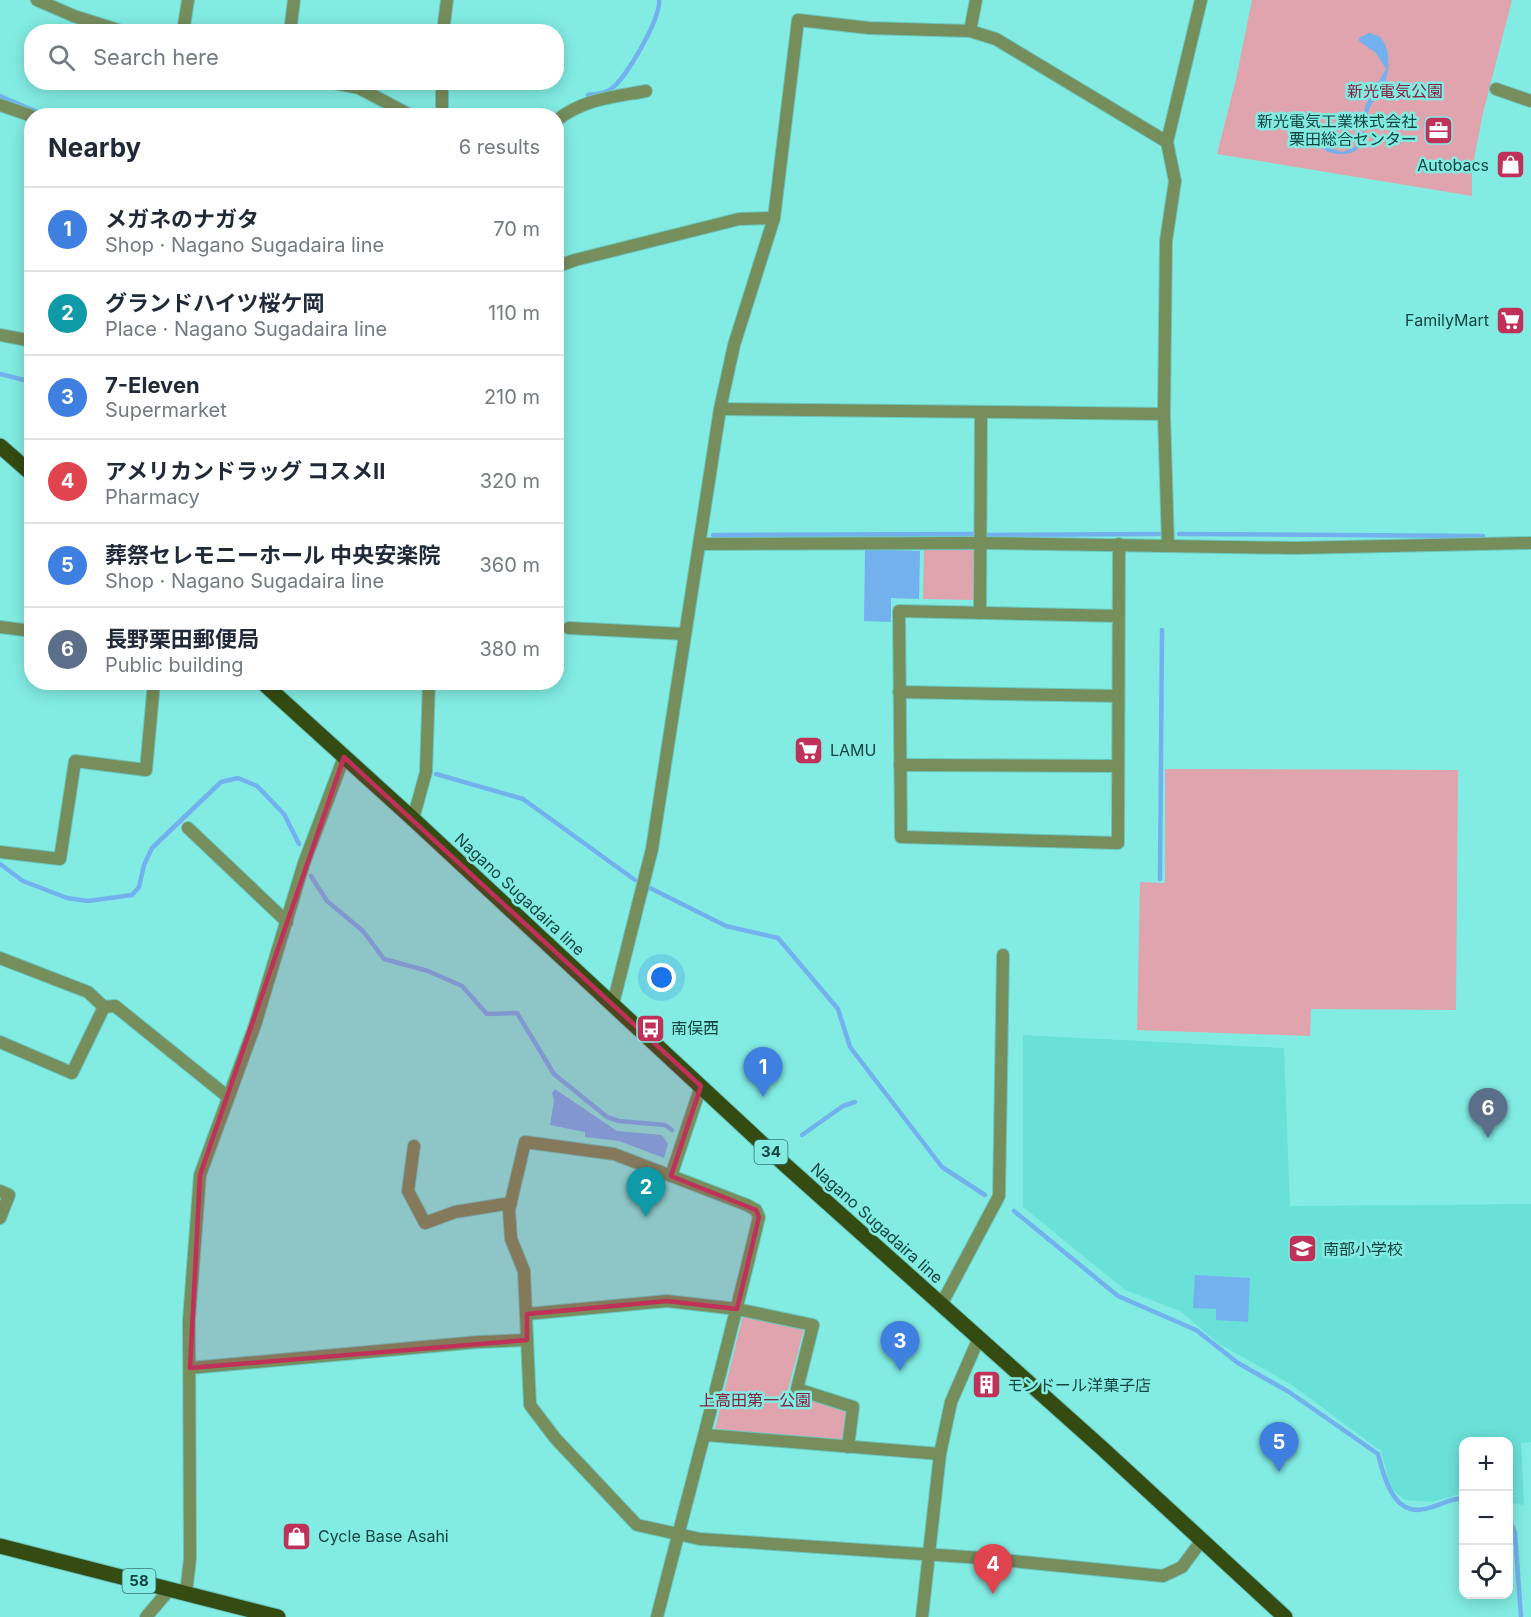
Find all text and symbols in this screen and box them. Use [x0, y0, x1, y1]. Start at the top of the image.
search box [24, 24, 564, 90]
icon: search [45, 41, 78, 74]
text: Search here [93, 44, 219, 70]
park label: 新光電気公園 [1347, 81, 1443, 101]
place label: 新光電気工業株式会社 栗田総合センター [1257, 111, 1417, 149]
office icon: 新光電気工業株式会社 栗田総合センター [1422, 114, 1454, 146]
text: Nearby [48, 132, 141, 163]
text: 6 results [459, 135, 540, 159]
shop icon: Autobacs [1494, 149, 1526, 181]
place label: Autobacs [1417, 155, 1489, 175]
text: メガネのナガタ [105, 206, 259, 232]
text: 1 [63, 217, 72, 241]
text: 70 m [493, 217, 540, 241]
text: Shop · Nagano Sugadaira line [105, 233, 384, 257]
text: グランドハイツ桜ケ岡 [105, 290, 325, 316]
text: 2 [61, 301, 74, 325]
text: 110 m [488, 301, 540, 325]
supermarket icon: FamilyMart [1494, 304, 1526, 336]
place label: FamilyMart [1405, 310, 1489, 330]
text: Place · Nagano Sugadaira line [105, 317, 387, 341]
text: 7-Eleven [105, 372, 200, 398]
text: 3 [61, 385, 74, 409]
text: 210 m [484, 385, 540, 409]
text: Supermarket [105, 398, 227, 422]
text: アメリカンドラッグ コスメII [105, 458, 385, 484]
text: 4 [61, 469, 74, 493]
text: 320 m [480, 469, 540, 493]
text: Pharmacy [105, 485, 200, 509]
text: 葬祭セレモニーホール 中央安楽院 [105, 542, 440, 568]
text: 5 [61, 553, 74, 577]
text: 360 m [479, 553, 540, 577]
text: Shop · Nagano Sugadaira line [105, 569, 384, 593]
text: 長野栗田郵便局 [105, 626, 259, 652]
text: 6 [61, 637, 74, 661]
text: 380 m [480, 637, 540, 661]
text: Public building [105, 653, 244, 677]
supermarket icon: LAMU [793, 734, 825, 766]
place label: LAMU [830, 740, 876, 760]
street label: Nagano Sugadaira line [451, 829, 589, 959]
your location [647, 963, 676, 992]
bus stop icon: 南俣西 [634, 1012, 666, 1044]
place label: 南俣西 [671, 1018, 719, 1038]
pin: 1 [744, 1048, 783, 1097]
pin: 6 [1468, 1088, 1508, 1138]
road number: 34 [754, 1140, 788, 1164]
street label: Nagano Sugadaira line [807, 1158, 947, 1288]
pin: 2 [626, 1168, 666, 1217]
school or university icon: 南部小学校 [1286, 1233, 1318, 1265]
place label: 南部小学校 [1323, 1239, 1403, 1259]
pin: 3 [880, 1322, 920, 1371]
building icon: モンドール洋菓子店 [970, 1369, 1002, 1401]
place label: モンドール洋菓子店 [1007, 1375, 1151, 1395]
park label: 上高田第一公園 [699, 1390, 811, 1410]
pin: 5 [1260, 1422, 1298, 1472]
map controls [1459, 1437, 1513, 1599]
button: + [1459, 1437, 1513, 1491]
button: − [1459, 1491, 1513, 1545]
shop icon: Cycle Base Asahi [281, 1520, 313, 1552]
place label: Cycle Base Asahi [318, 1526, 449, 1546]
pin: 4 [974, 1544, 1012, 1594]
button: locate [1459, 1545, 1513, 1599]
road number: 58 [122, 1569, 156, 1593]

